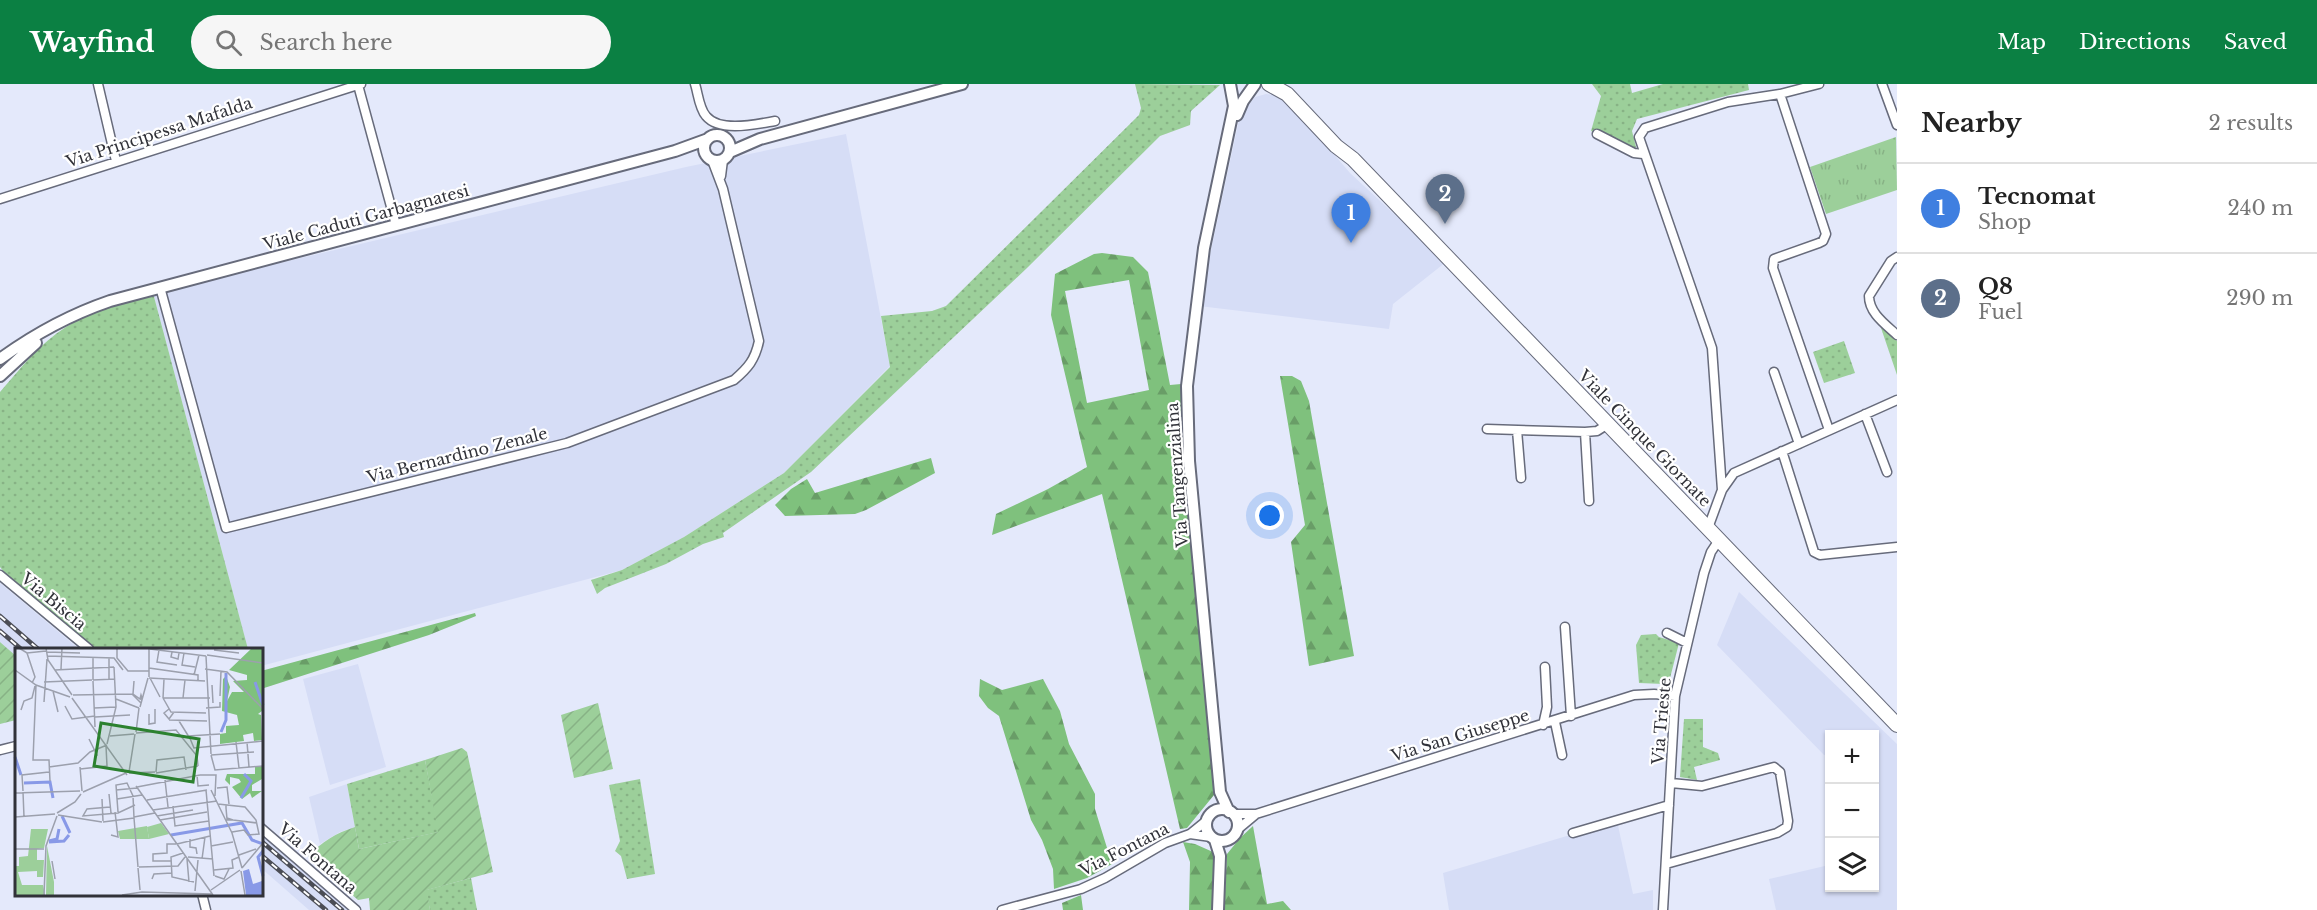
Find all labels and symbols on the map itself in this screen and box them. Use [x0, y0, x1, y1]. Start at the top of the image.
street label: Via Principessa Mafalda [62, 92, 255, 172]
pin: 2 [1426, 174, 1464, 224]
street label: Viale Caduti Garbagnatesi [260, 180, 472, 254]
pin: 1 [1332, 194, 1370, 243]
street label: Viale Cinque Giornate [1574, 365, 1716, 511]
street label: Via Tangenzialina [1162, 402, 1192, 549]
street label: Via Bernardino Zenale [364, 423, 549, 487]
your location [1255, 501, 1284, 530]
street label: Via Biscia [17, 567, 91, 634]
inset map [15, 648, 262, 895]
street label: Via Trieste [1647, 677, 1675, 766]
street label: Via San Giuseppe [1388, 704, 1531, 766]
street label: Via Fontana [274, 818, 361, 898]
street label: Via Fontana [1075, 818, 1172, 880]

